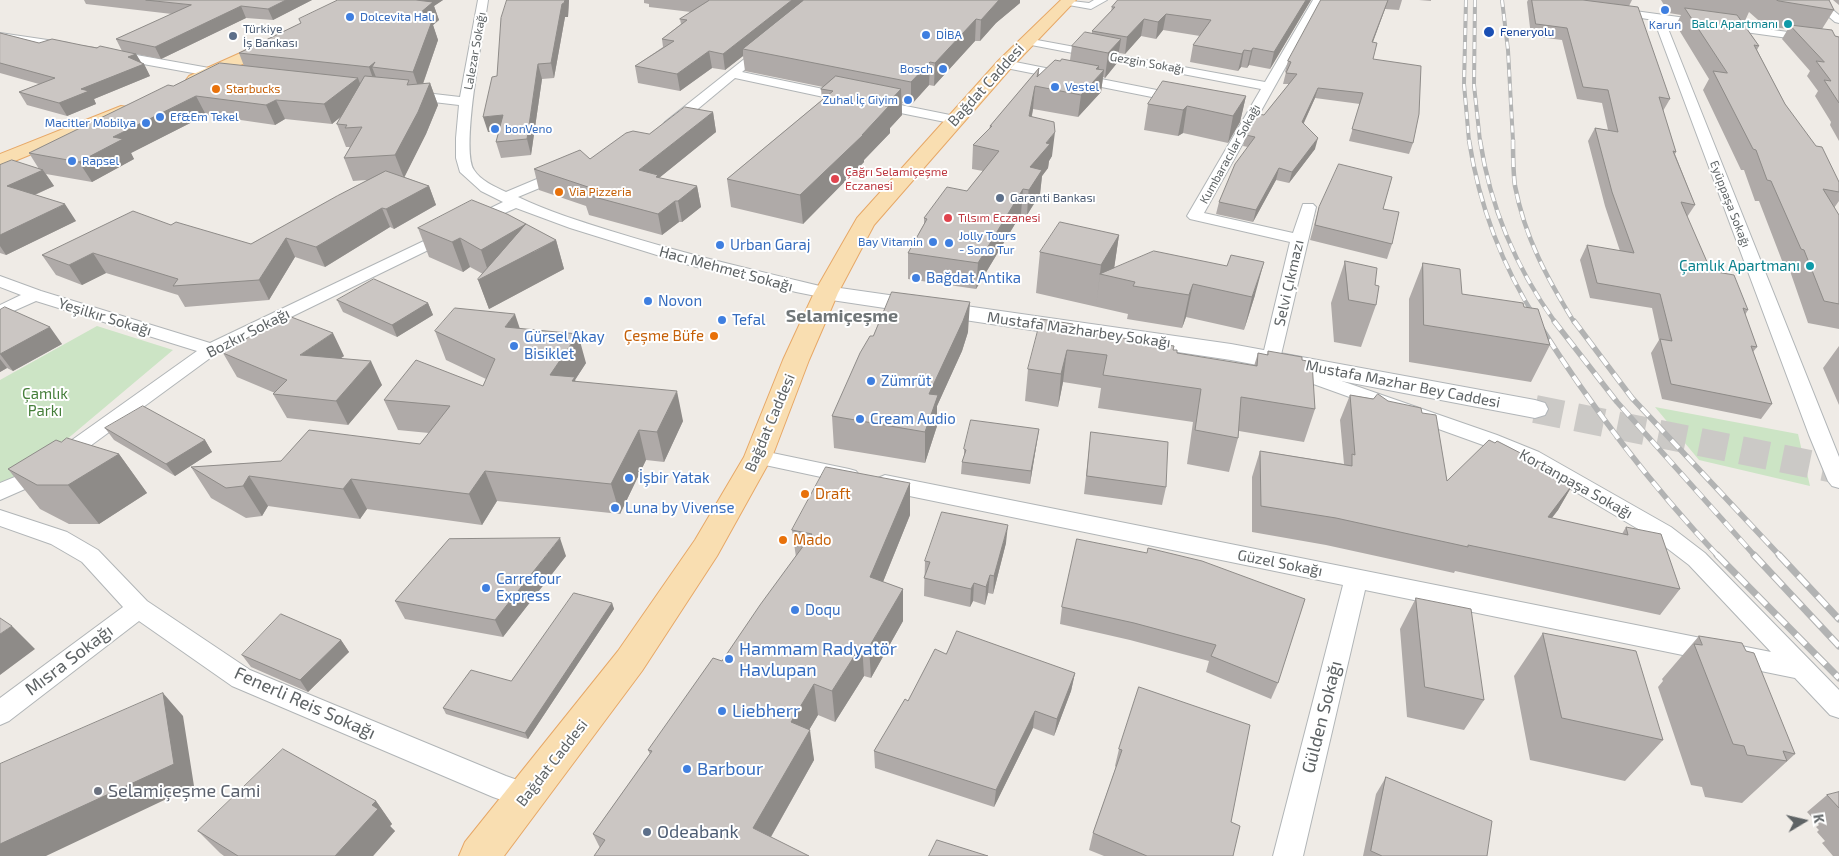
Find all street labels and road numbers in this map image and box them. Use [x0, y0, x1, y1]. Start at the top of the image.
street label: Lalezar Sokağı [461, 11, 489, 91]
street label: Bağdat Caddesi [944, 40, 1028, 130]
street label: Gezgin Sokağı [1109, 49, 1185, 77]
street label: Kumbaracılar Sokağı [1197, 102, 1263, 206]
street label: Eyüppaşa Sokağı [1707, 159, 1753, 249]
street label: Selvi Çıkmazı [1270, 238, 1308, 328]
street label: Hacı Mehmet Sokağı [657, 242, 795, 296]
street label: Yeşilkır Sokağı [56, 294, 154, 340]
street label: Bozkır Sokağı [203, 304, 293, 362]
street label: Mustafa Mazharbey Sokağı [986, 308, 1172, 352]
street label: Mustafa Mazhar Bey Caddesi [1304, 356, 1502, 412]
street label: Bağdat Caddesi [741, 371, 799, 475]
street label: Kortanpaşa Sokağı [1516, 445, 1636, 523]
street label: Güzel Sokağı [1236, 546, 1324, 580]
street label: Mısra Sokağı [21, 620, 117, 700]
street label: Gülden Sokağı [1298, 658, 1346, 776]
street label: Fenerli Reis Sokağı [231, 662, 379, 744]
street label: Bağdat Caddesi [513, 716, 591, 810]

